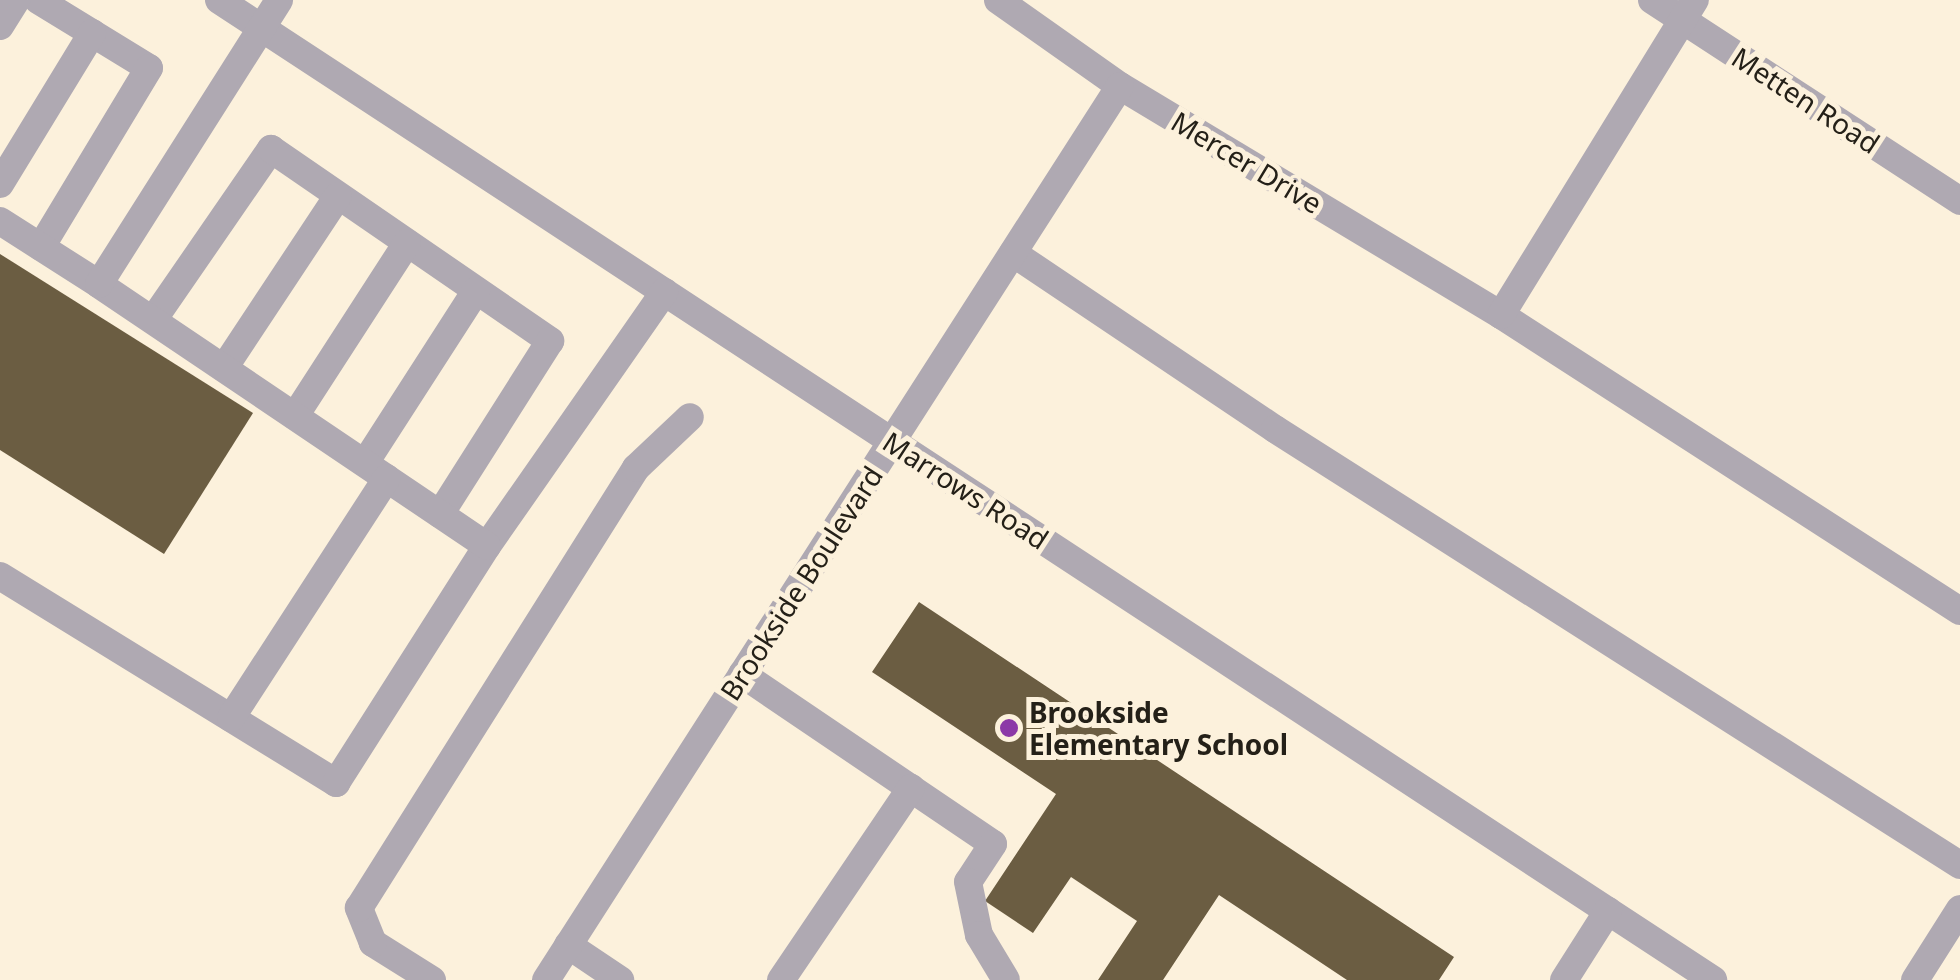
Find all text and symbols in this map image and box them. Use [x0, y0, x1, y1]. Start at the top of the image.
street label: Metten Road [1726, 40, 1886, 160]
street label: Mercer Drive [1166, 104, 1328, 220]
street label: Marrows Road [877, 424, 1055, 556]
street label: Brookside Boulevard [713, 460, 889, 706]
place label: Brookside Elementary School [1029, 695, 1288, 761]
marker: Brookside Elementary School [998, 717, 1020, 739]

